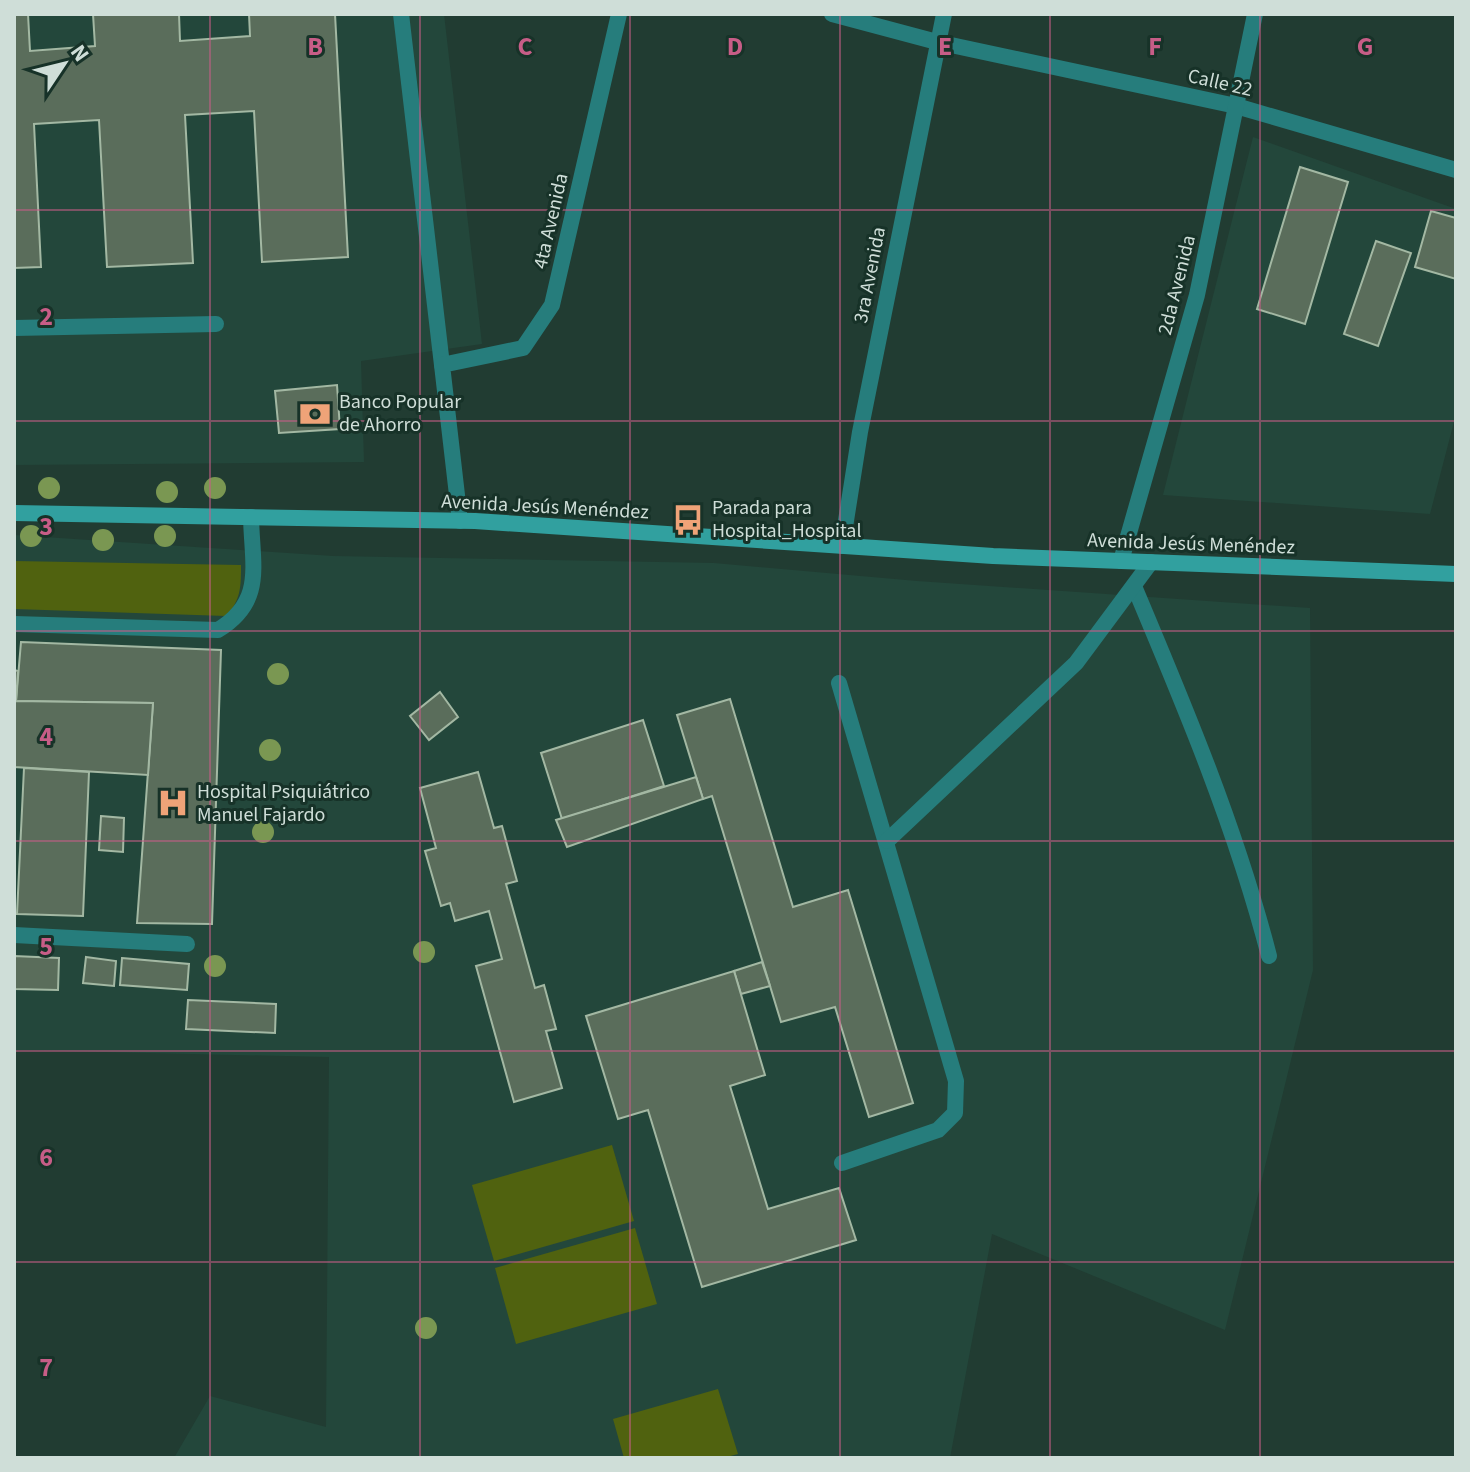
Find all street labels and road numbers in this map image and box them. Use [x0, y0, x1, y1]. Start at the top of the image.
street label: Calle 22 [1185, 62, 1255, 104]
street label: 4ta Avenida [526, 170, 576, 272]
street label: 3ra Avenida [847, 225, 893, 325]
street label: 2da Avenida [1151, 232, 1203, 338]
street label: Avenida Jesús Menéndez [440, 488, 650, 526]
street label: Avenida Jesús Menéndez [1087, 526, 1295, 562]

